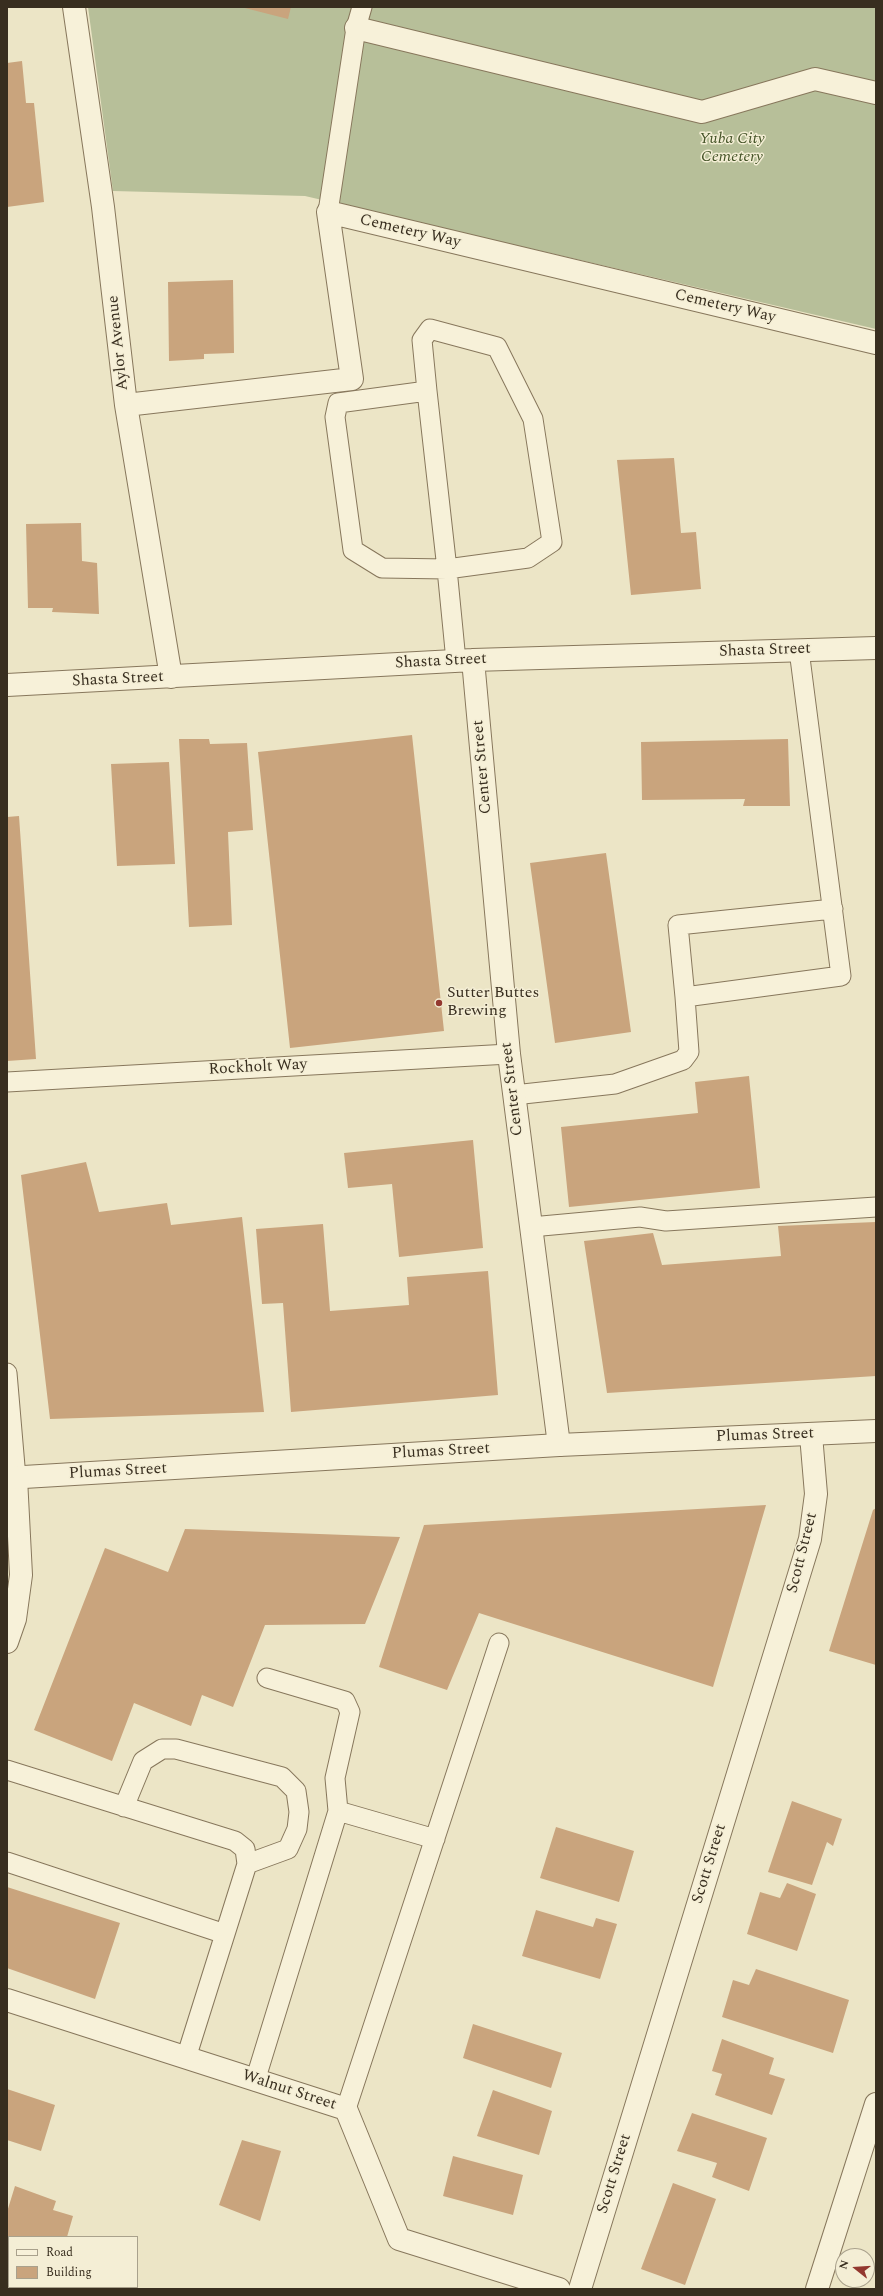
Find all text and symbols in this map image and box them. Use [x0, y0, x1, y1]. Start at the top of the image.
park label: Yuba City Cemetery [699, 130, 765, 168]
street label: Cemetery Way [358, 211, 462, 253]
street label: Cemetery Way [673, 286, 777, 328]
street label: Aylor Avenue [104, 294, 134, 392]
street label: Shasta Street [719, 640, 811, 662]
street label: Shasta Street [395, 650, 487, 674]
street label: Shasta Street [72, 668, 164, 692]
street label: Center Street [469, 719, 497, 815]
place label: Sutter Buttes Brewing [447, 984, 539, 1022]
marker: Sutter Buttes Brewing [434, 998, 444, 1008]
street label: Center Street [498, 1041, 528, 1137]
street label: Rockholt Way [208, 1056, 308, 1080]
street label: Plumas Street [716, 1425, 814, 1447]
street label: Plumas Street [391, 1440, 491, 1464]
street label: Plumas Street [68, 1460, 168, 1484]
street label: Scott Street [784, 1511, 822, 1595]
street label: Scott Street [689, 1822, 731, 1906]
street label: Walnut Street [240, 2067, 338, 2115]
street label: Scott Street [594, 2132, 636, 2216]
legend [8, 2236, 138, 2288]
text: Road [46, 2243, 73, 2262]
north arrow [835, 2248, 875, 2288]
text: N [835, 2258, 853, 2271]
text: Building [46, 2263, 92, 2282]

